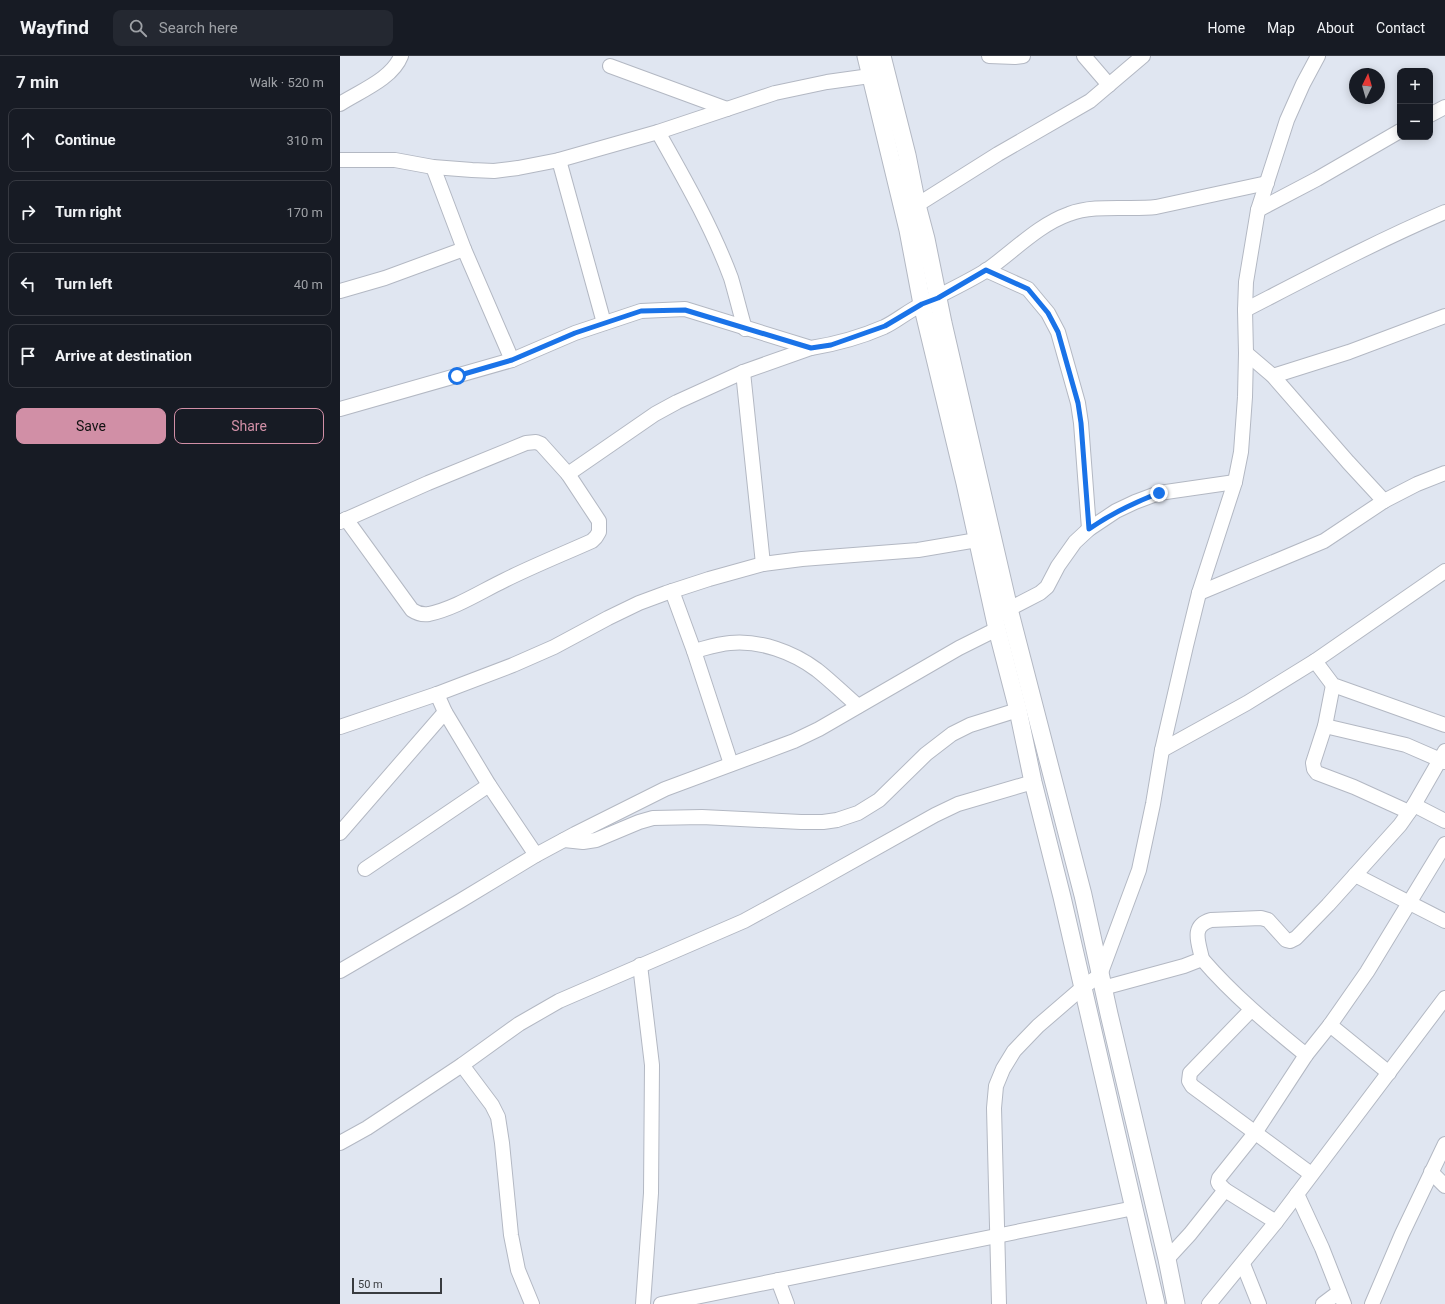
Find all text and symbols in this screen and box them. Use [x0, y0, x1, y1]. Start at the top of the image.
search box [113, 10, 393, 46]
text: Wayfind [20, 16, 89, 39]
icon: search [127, 17, 149, 39]
text: Search here [159, 19, 238, 37]
text: Home [1207, 20, 1245, 36]
text: Map [1267, 20, 1295, 36]
text: About [1317, 20, 1354, 36]
text: Contact [1376, 20, 1425, 36]
north arrow [1349, 68, 1385, 104]
map controls [1397, 68, 1433, 140]
button: + [1397, 68, 1433, 104]
text: 7 min [16, 72, 59, 92]
text: Walk · 520 m [249, 75, 324, 90]
button: − [1397, 104, 1433, 140]
icon: ahead [17, 129, 39, 151]
text: Continue [55, 131, 116, 149]
text: 310 m [286, 133, 323, 148]
icon: right [17, 201, 39, 223]
text: Turn right [55, 203, 121, 221]
text: 170 m [286, 205, 323, 220]
icon: left [17, 273, 39, 295]
text: Turn left [55, 275, 112, 293]
text: 40 m [294, 277, 323, 292]
icon: arrive [17, 345, 39, 367]
text: Arrive at destination [55, 347, 192, 365]
route start [448, 367, 466, 385]
button: Save [16, 408, 166, 444]
button: Share [174, 408, 324, 444]
route end [1150, 484, 1168, 502]
scale bar [352, 1276, 442, 1295]
text: 50 m [358, 1278, 383, 1291]

